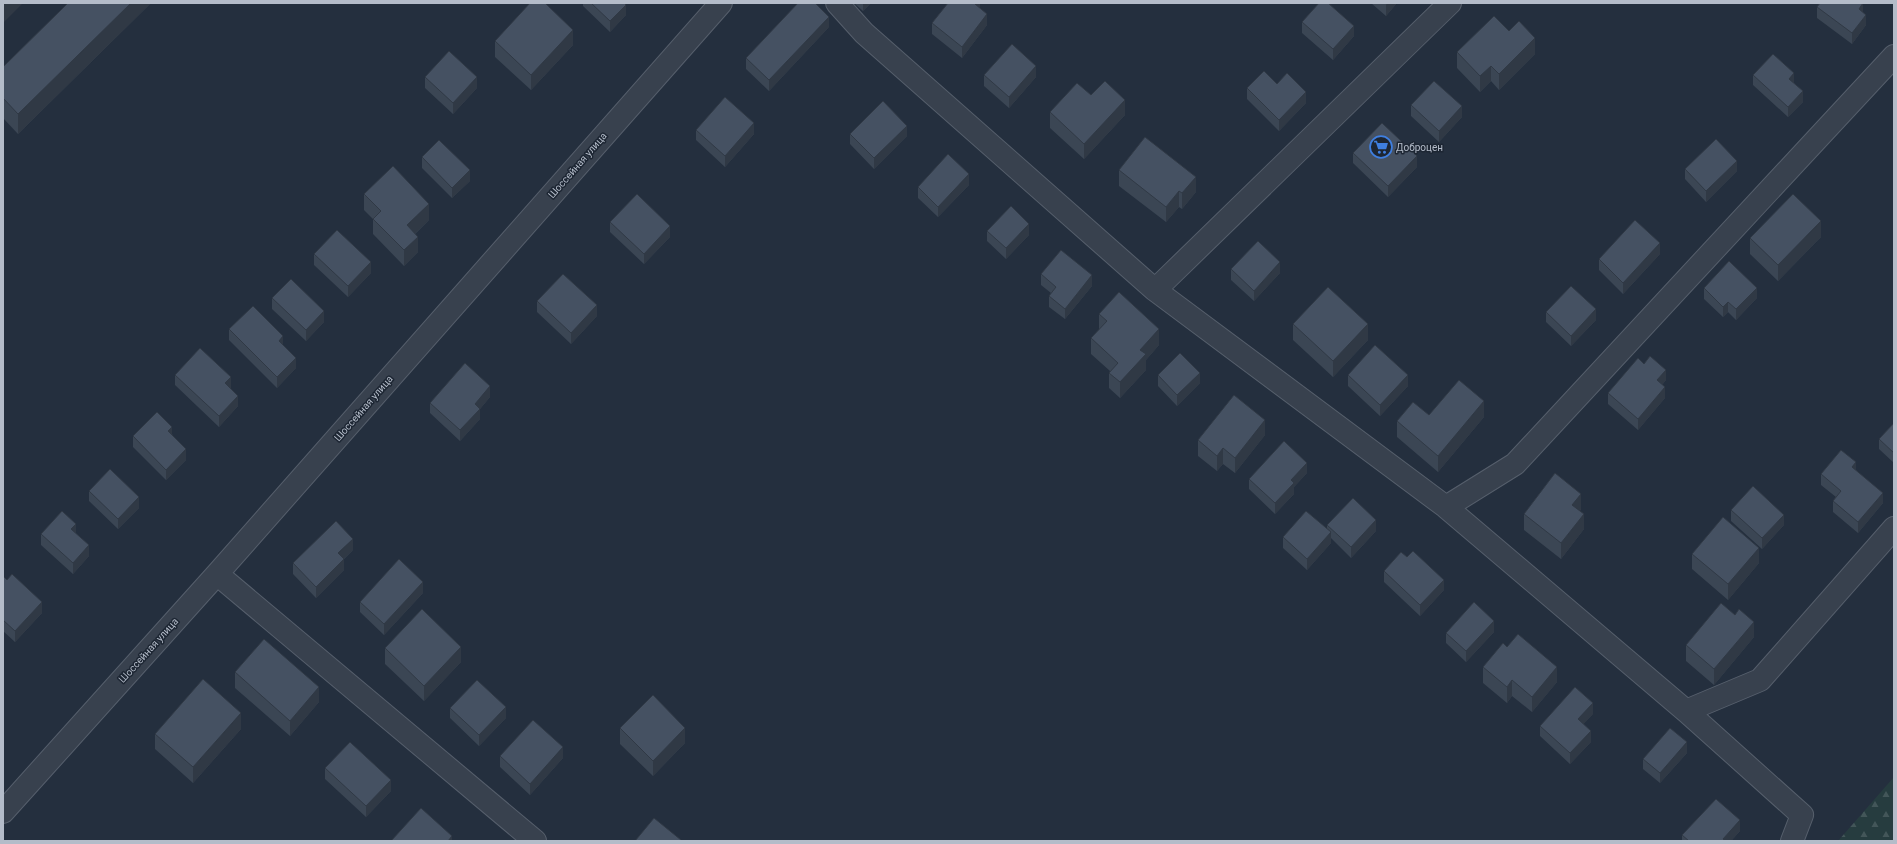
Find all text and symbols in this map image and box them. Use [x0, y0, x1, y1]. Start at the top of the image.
street label: Шоссейная улица [546, 130, 609, 200]
supermarket icon: Доброцен [1368, 134, 1394, 160]
place label: Доброцен [1396, 142, 1443, 153]
street label: Шоссейная улица [332, 373, 395, 443]
street label: Шоссейная улица [116, 616, 180, 685]

